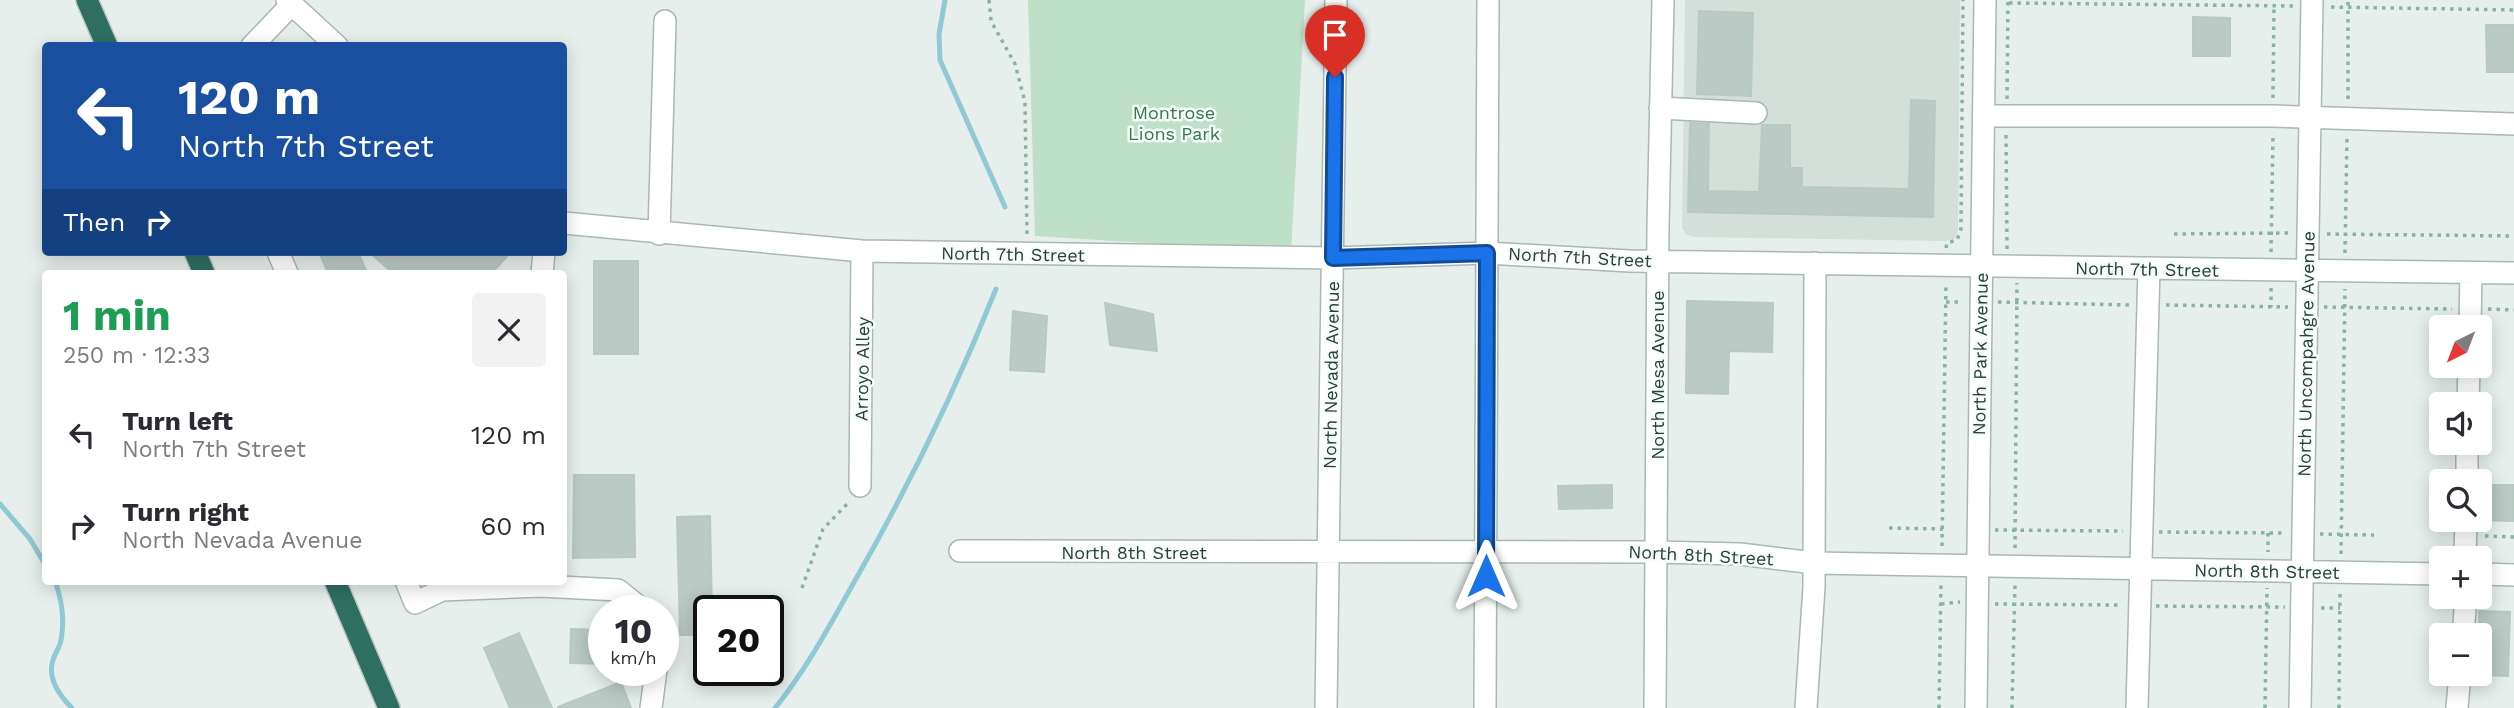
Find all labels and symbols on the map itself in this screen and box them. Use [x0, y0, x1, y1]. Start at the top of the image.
pin [1305, 5, 1365, 77]
park label: Montrose Lions Park [1128, 102, 1220, 144]
street label: North Uncompahgre Avenue [2293, 231, 2319, 477]
street label: North 7th Street [941, 242, 1086, 266]
street label: North 7th Street [1508, 243, 1653, 271]
street label: North 7th Street [2075, 257, 2220, 281]
street label: North Park Avenue [1968, 272, 1992, 436]
street label: North Nevada Avenue [1319, 281, 1343, 469]
street label: North Mesa Avenue [1647, 290, 1668, 460]
north arrow [2429, 315, 2492, 378]
street label: Arroyo Alley [851, 316, 873, 421]
position arrow [1449, 539, 1523, 613]
street label: North 8th Street [1628, 541, 1775, 569]
street label: North 8th Street [1061, 542, 1207, 563]
street label: North 8th Street [2194, 559, 2340, 583]
speed limit sign: 20 [693, 595, 784, 686]

